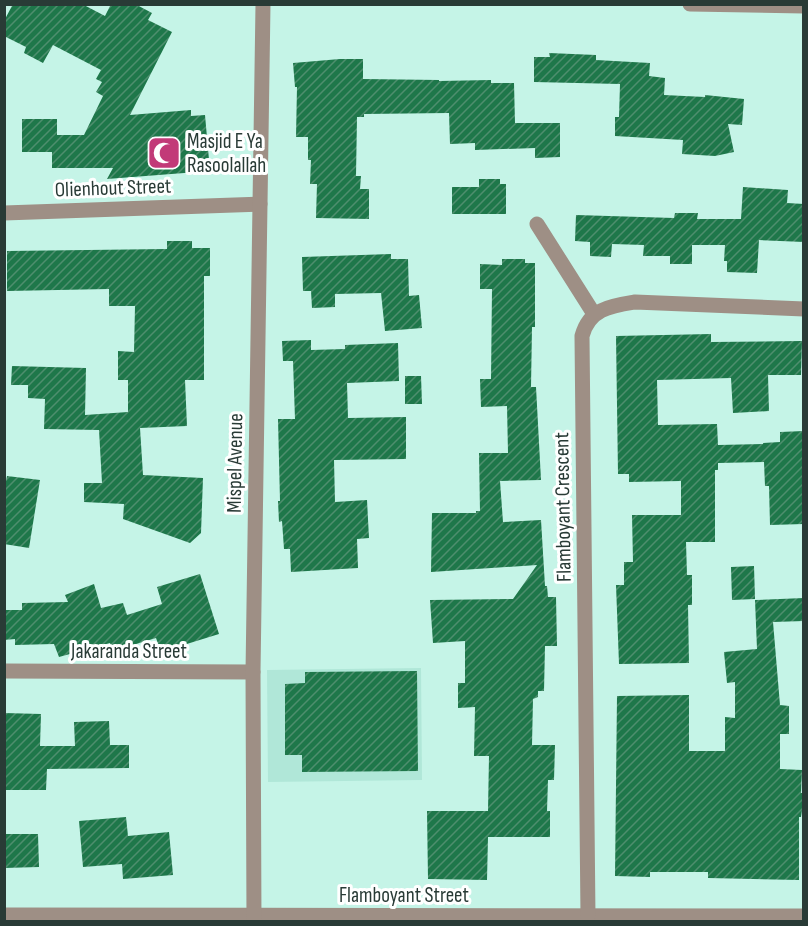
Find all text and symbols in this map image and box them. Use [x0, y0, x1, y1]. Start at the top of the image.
place label: Masjid E Ya Rasoolallah [187, 129, 266, 178]
mosque icon: Masjid E Ya Rasoolallah [146, 135, 182, 171]
street label: Olienhout Street [54, 173, 172, 203]
street label: Mispel Avenue [222, 413, 248, 513]
street label: Flamboyant Crescent [549, 432, 577, 582]
street label: Jakaranda Street [70, 639, 187, 664]
street label: Flamboyant Street [339, 883, 469, 908]

